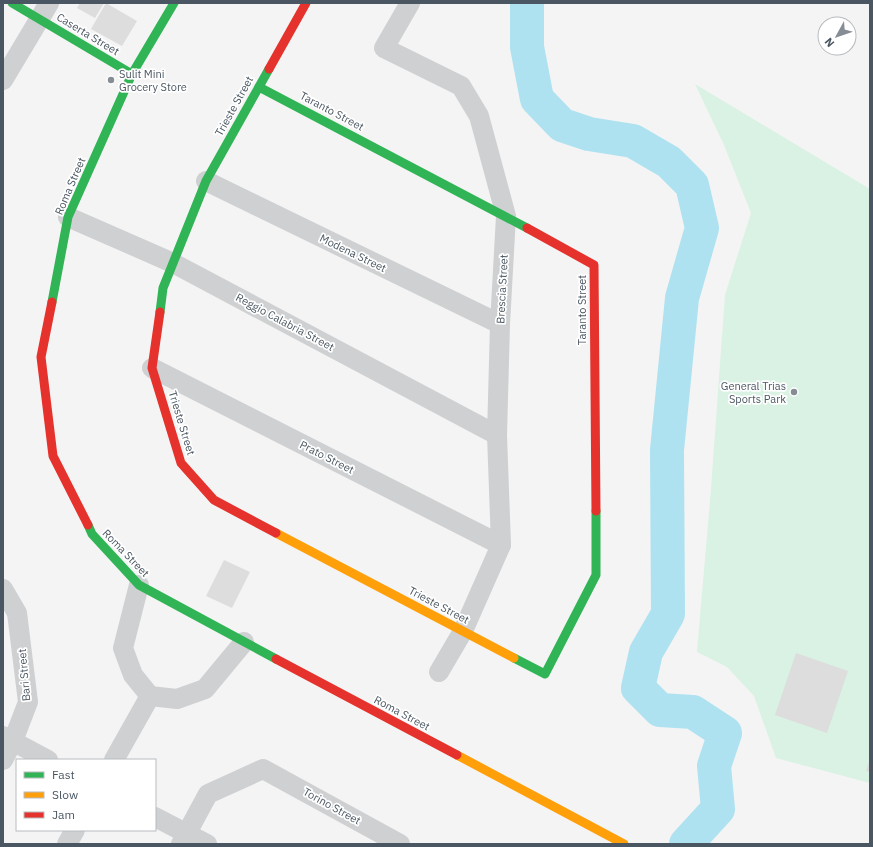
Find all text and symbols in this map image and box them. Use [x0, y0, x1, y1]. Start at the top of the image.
street label: Caserta Street [54, 10, 122, 58]
north arrow [817, 16, 857, 56]
text: N [821, 35, 837, 50]
place label: Sulit Mini Grocery Store [119, 67, 187, 94]
street label: Trieste Street [212, 73, 256, 138]
marker: Sulit Mini Grocery Store [106, 75, 116, 85]
street label: Taranto Street [298, 88, 366, 134]
street label: Roma Street [52, 155, 88, 217]
street label: Modena Street [317, 231, 389, 275]
street label: Brescia Street [493, 254, 511, 324]
street label: Taranto Street [575, 275, 589, 345]
street label: Reggio Calabria Street [233, 290, 337, 354]
place label: General Trias Sports Park [721, 379, 786, 406]
marker: General Trias Sports Park [789, 387, 799, 397]
street label: Trieste Street [166, 389, 198, 457]
street label: Prato Street [297, 437, 357, 477]
street label: Roma Street [100, 526, 152, 580]
street label: Trieste Street [406, 583, 472, 627]
street label: Bari Street [15, 648, 33, 702]
street label: Roma Street [372, 692, 432, 734]
legend [16, 759, 156, 831]
text: Fast [52, 767, 75, 782]
street label: Torino Street [301, 784, 363, 828]
text: Slow [52, 787, 78, 802]
text: Jam [52, 807, 75, 822]

